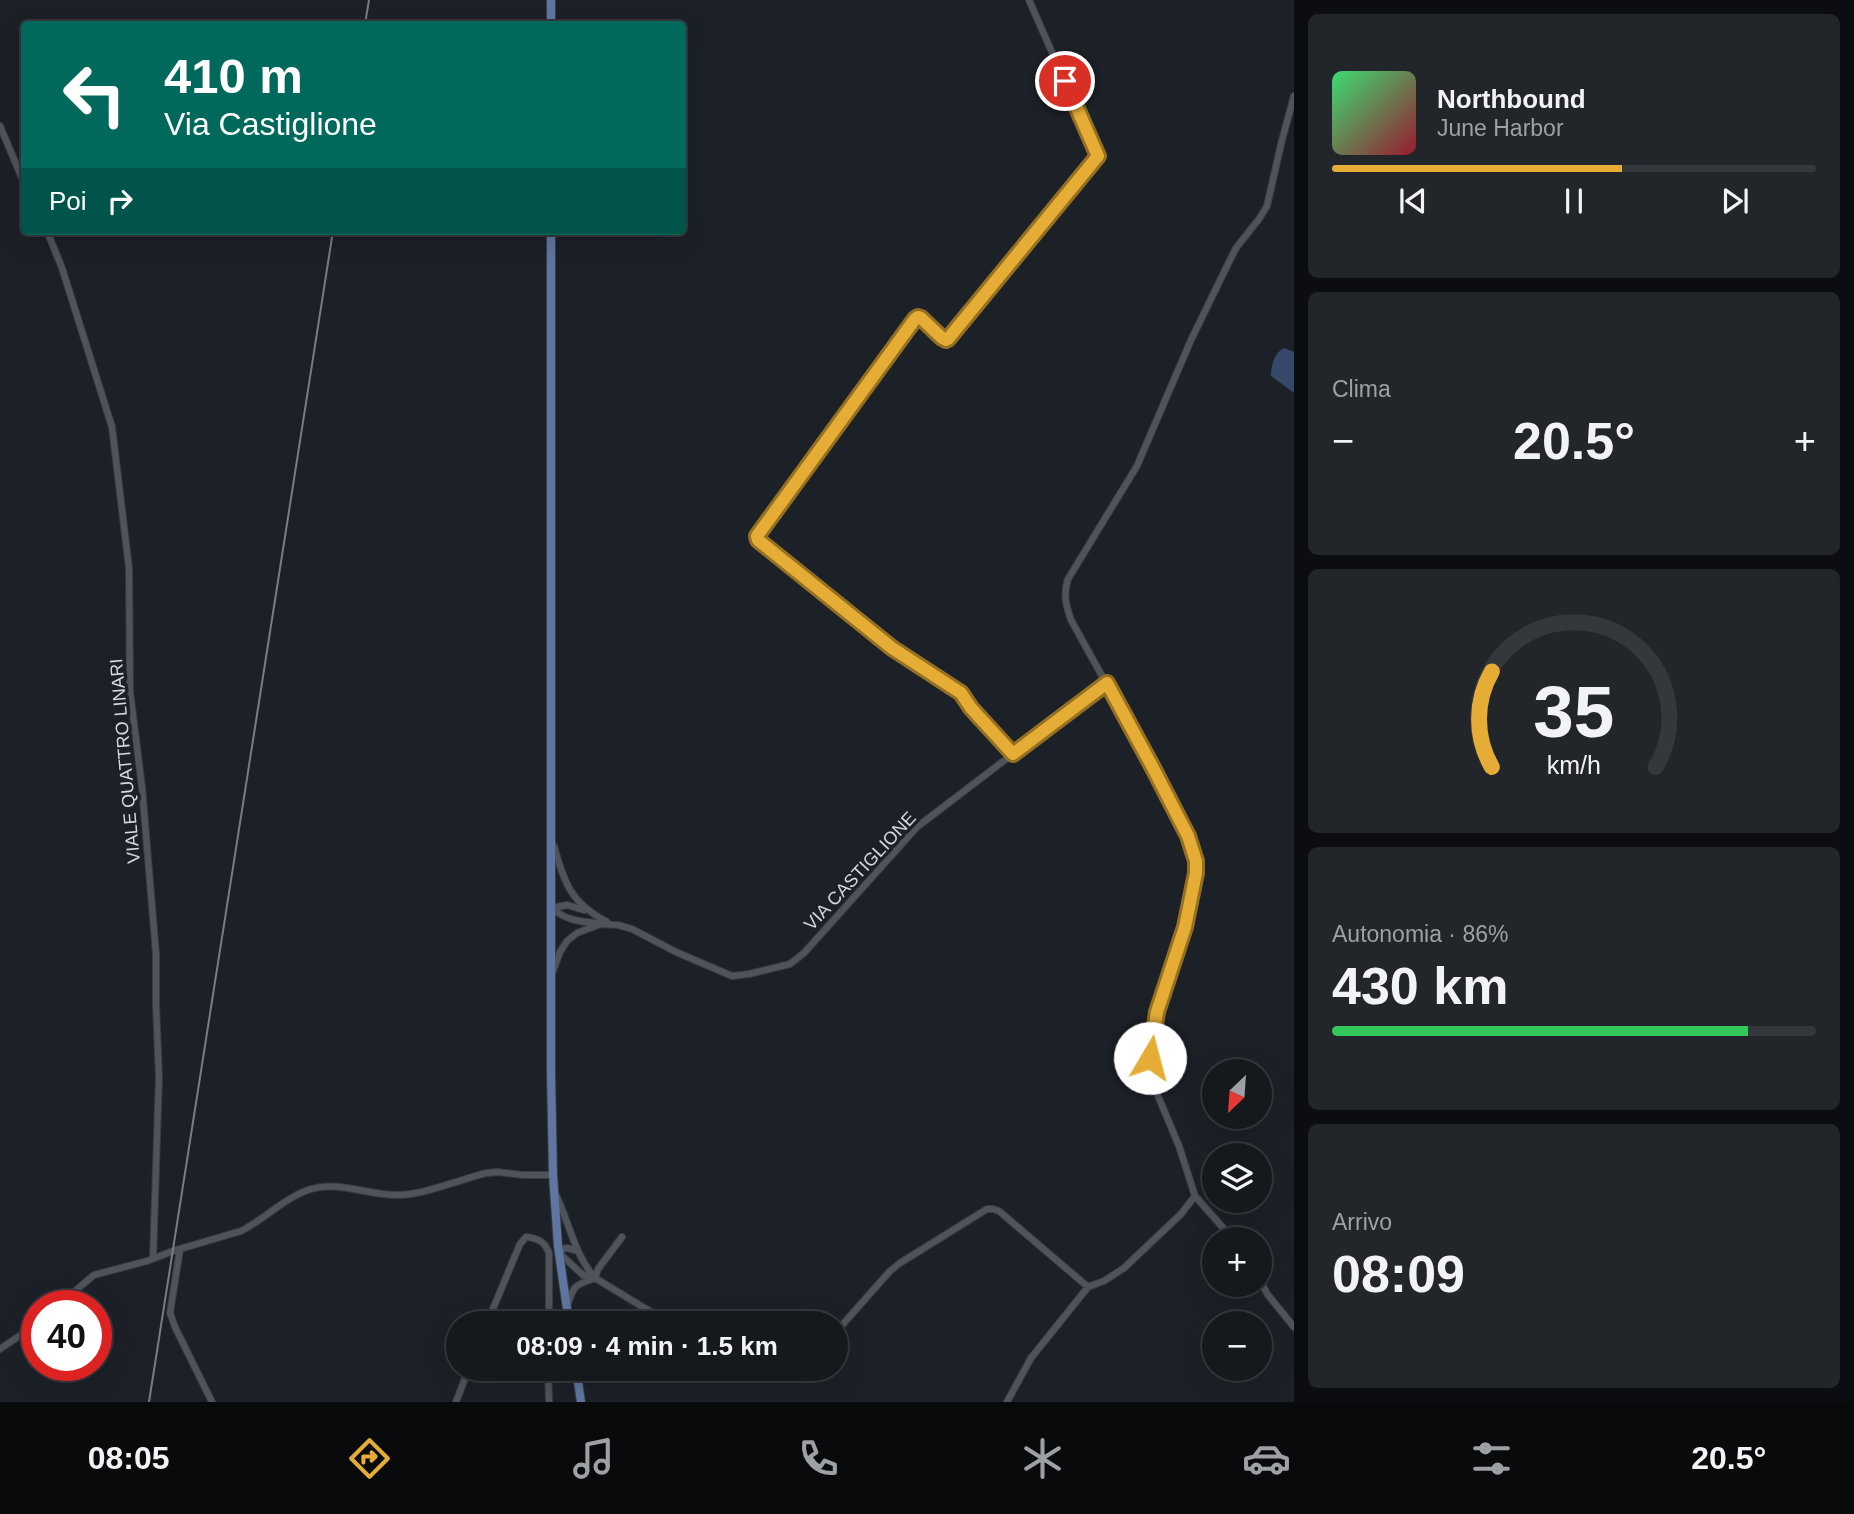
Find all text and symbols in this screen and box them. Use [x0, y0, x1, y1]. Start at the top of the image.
icon: left [49, 49, 140, 140]
text: 410 m [164, 49, 303, 103]
pin [1035, 51, 1095, 111]
icon: arrive [1046, 62, 1084, 100]
text: Northbound [1437, 84, 1586, 114]
text: Via Castiglione [164, 106, 377, 142]
text: June Harbor [1437, 115, 1564, 141]
icon: right [101, 182, 139, 220]
icon: previous [1394, 182, 1432, 220]
icon: pause [1555, 182, 1593, 220]
icon: next [1716, 182, 1754, 220]
text: Poi [49, 186, 87, 216]
text: Clima [1332, 376, 1391, 402]
text: 20.5° [1513, 412, 1635, 470]
text: − [1332, 420, 1354, 462]
text: + [1794, 420, 1816, 462]
street label: VIALE QUATTRO LINARI [106, 658, 144, 864]
text: 35 [1534, 671, 1614, 752]
text: km/h [1547, 751, 1601, 779]
street label: VIA CASTIGLIONE [800, 808, 920, 934]
text: Autonomia · 86% [1332, 921, 1508, 947]
text: 430 km [1332, 957, 1508, 1015]
position arrow [1113, 1021, 1187, 1095]
north arrow [1202, 1059, 1272, 1129]
map controls [1202, 1059, 1272, 1381]
button: layers [1202, 1143, 1272, 1213]
text: Arrivo [1332, 1209, 1392, 1235]
button: + [1202, 1227, 1272, 1297]
text: 08:09 [1332, 1245, 1465, 1303]
speed limit sign: 40 [21, 1290, 112, 1381]
button: − [1202, 1311, 1272, 1381]
text: 08:09 · 4 min · 1.5 km [516, 1331, 778, 1361]
icon: directions [345, 1434, 394, 1483]
icon: music [569, 1434, 618, 1483]
icon: phone [794, 1434, 843, 1483]
icon: climate [1018, 1434, 1067, 1483]
icon: car [1242, 1434, 1291, 1483]
icon: filters [1467, 1434, 1516, 1483]
text: 08:05 [88, 1440, 170, 1476]
text: 20.5° [1691, 1440, 1766, 1476]

